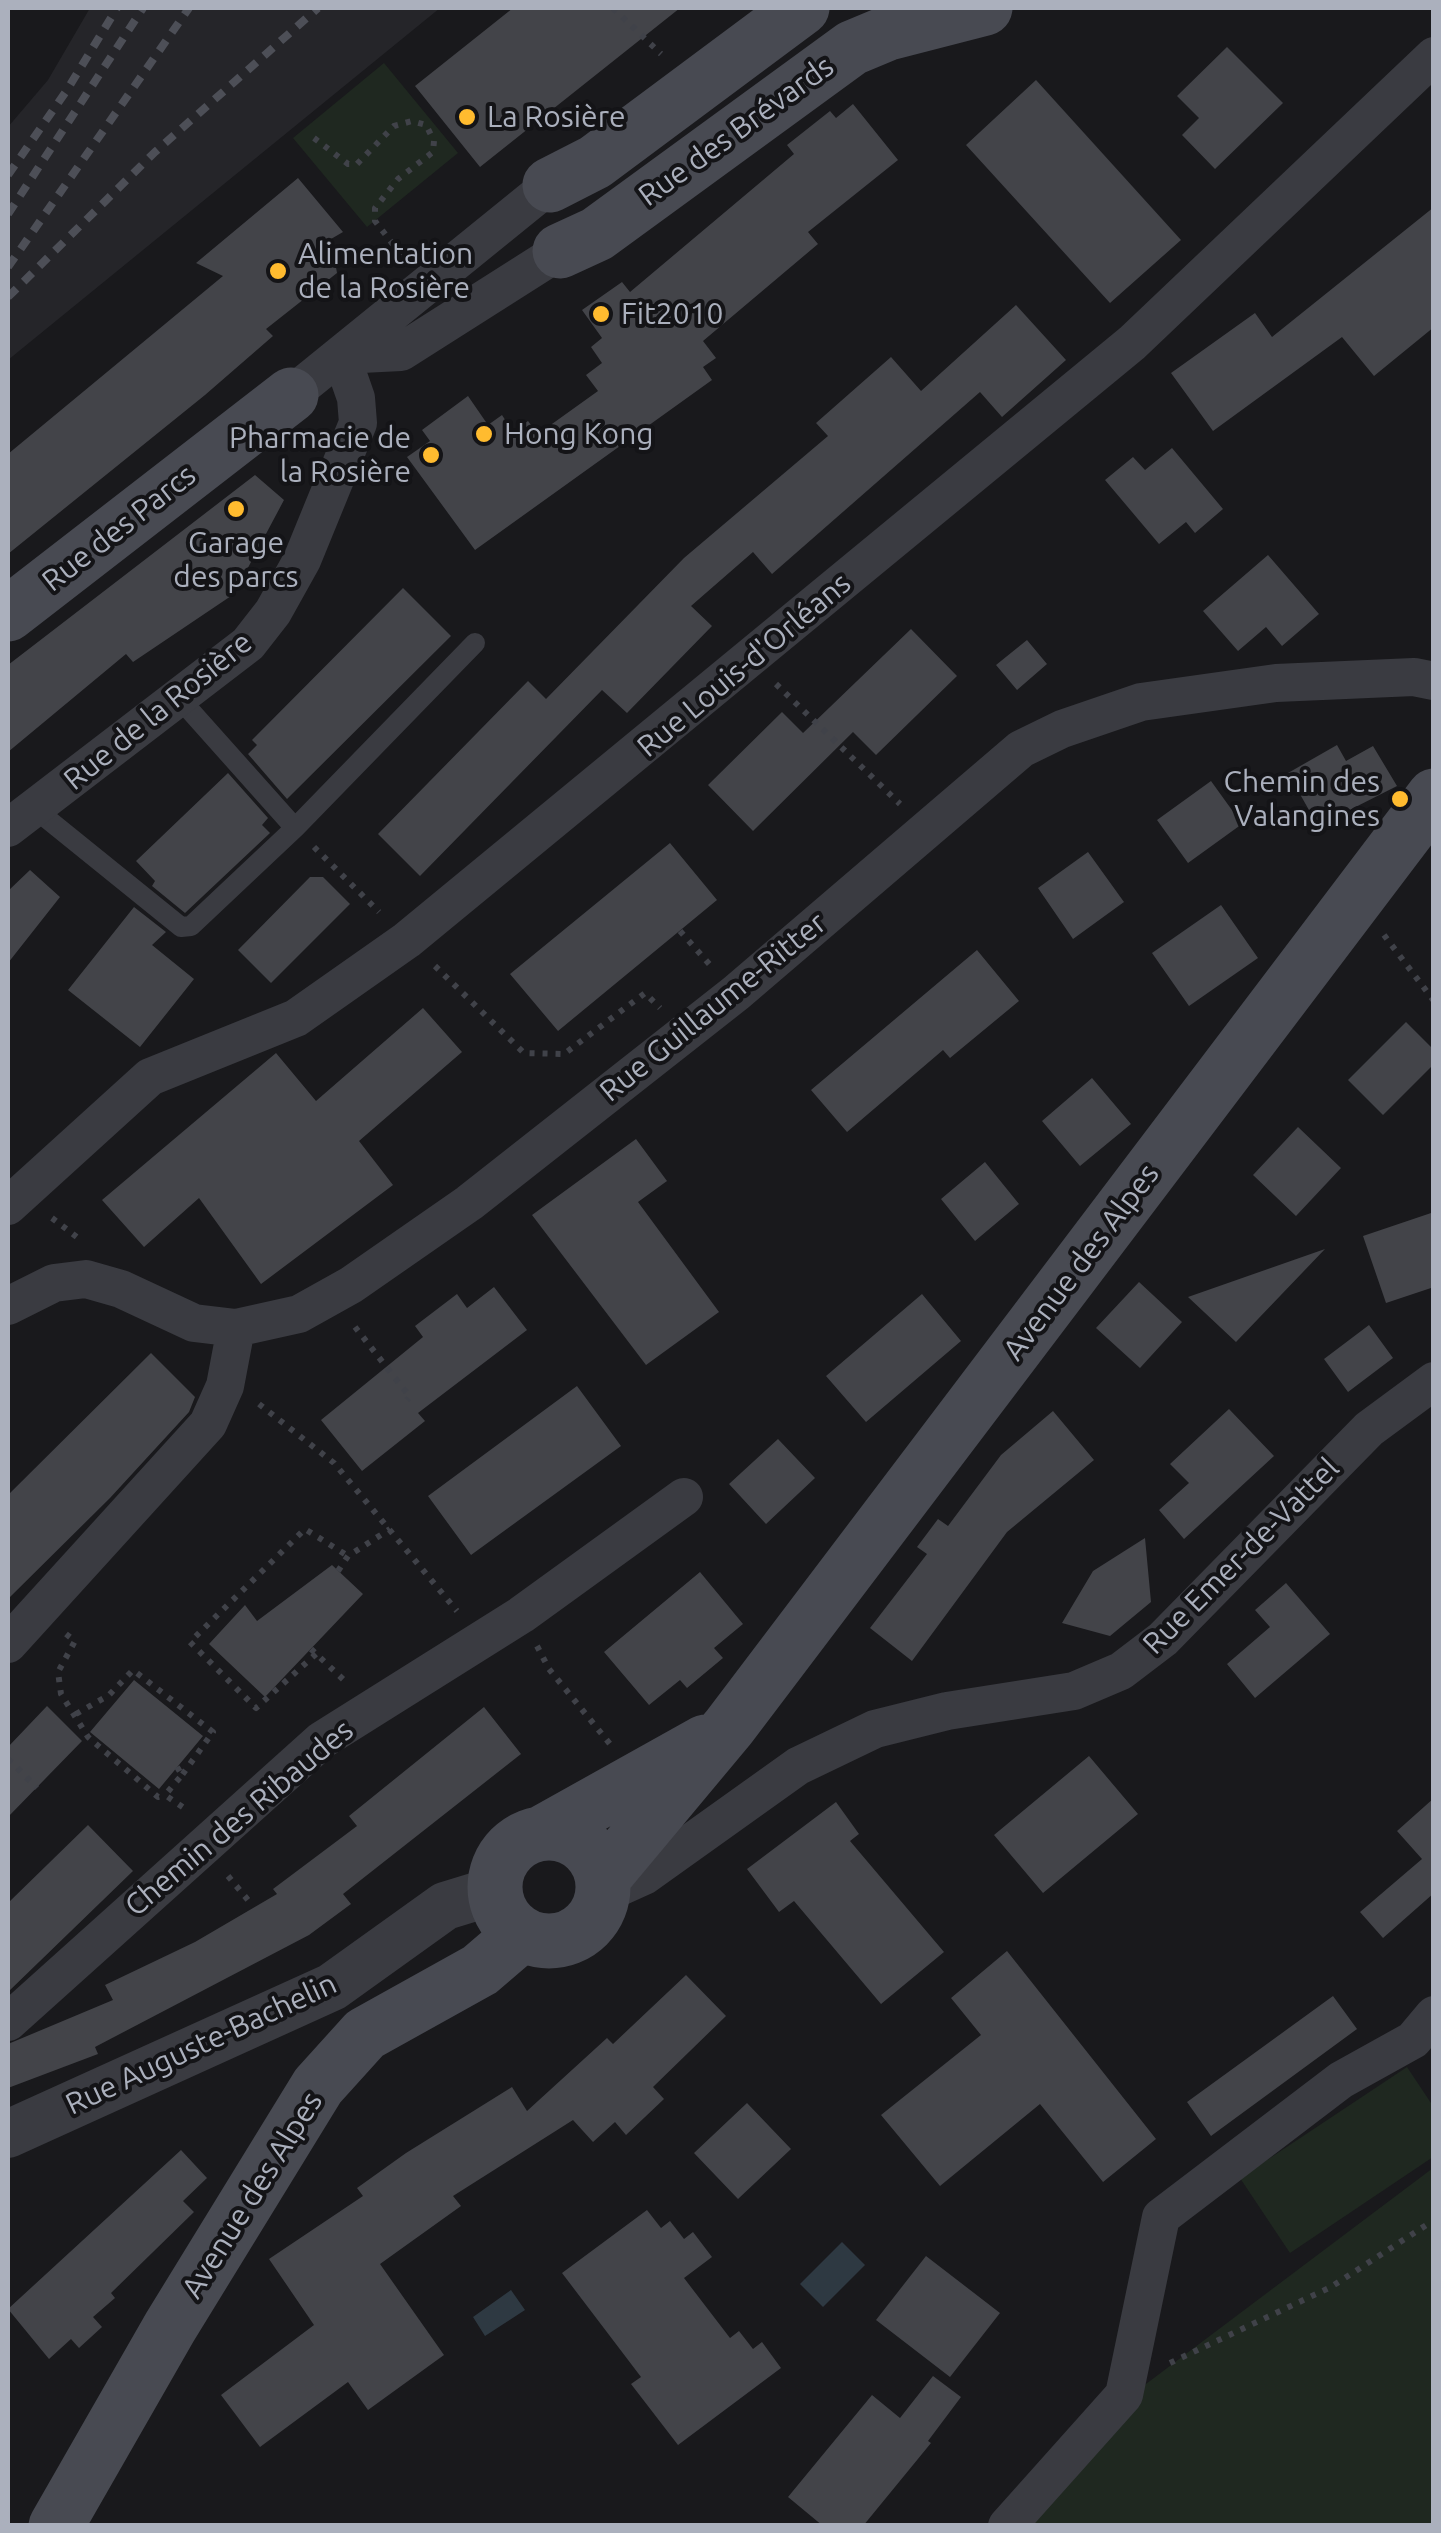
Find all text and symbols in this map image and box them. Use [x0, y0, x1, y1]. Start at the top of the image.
street label: Rue des Brévards [632, 48, 840, 214]
place label: La Rosière [487, 99, 626, 135]
marker: La Rosière [456, 106, 478, 128]
place label: Alimentation de la Rosière [298, 236, 473, 306]
marker: Alimentation de la Rosière [267, 260, 289, 282]
place label: Fit2010 [621, 296, 724, 332]
marker: Fit2010 [590, 303, 612, 325]
place label: Hong Kong [504, 416, 654, 452]
place label: Pharmacie de la Rosière [229, 420, 411, 490]
marker: Hong Kong [473, 423, 495, 445]
marker: Pharmacie de la Rosière [420, 444, 442, 466]
street label: Rue des Parcs [35, 457, 203, 599]
marker: Garage des parcs [225, 498, 247, 520]
place label: Garage des parcs [173, 525, 299, 596]
street label: Rue Louis-d'Orléans [630, 565, 858, 765]
street label: Rue de la Rosière [57, 624, 259, 798]
place label: Chemin des Valangines [1224, 764, 1380, 834]
marker: Chemin des Valangines [1389, 788, 1411, 810]
street label: Rue Guillaume-Ritter [593, 905, 833, 1109]
street label: Avenue des Alpes [995, 1157, 1167, 1367]
street label: Rue Emer-de-Vattel [1135, 1450, 1347, 1662]
street label: Chemin des Ribaudes [118, 1712, 360, 1924]
street label: Rue Auguste-Bachelin [60, 1965, 342, 2123]
street label: Avenue des Alpes [174, 2085, 330, 2305]

